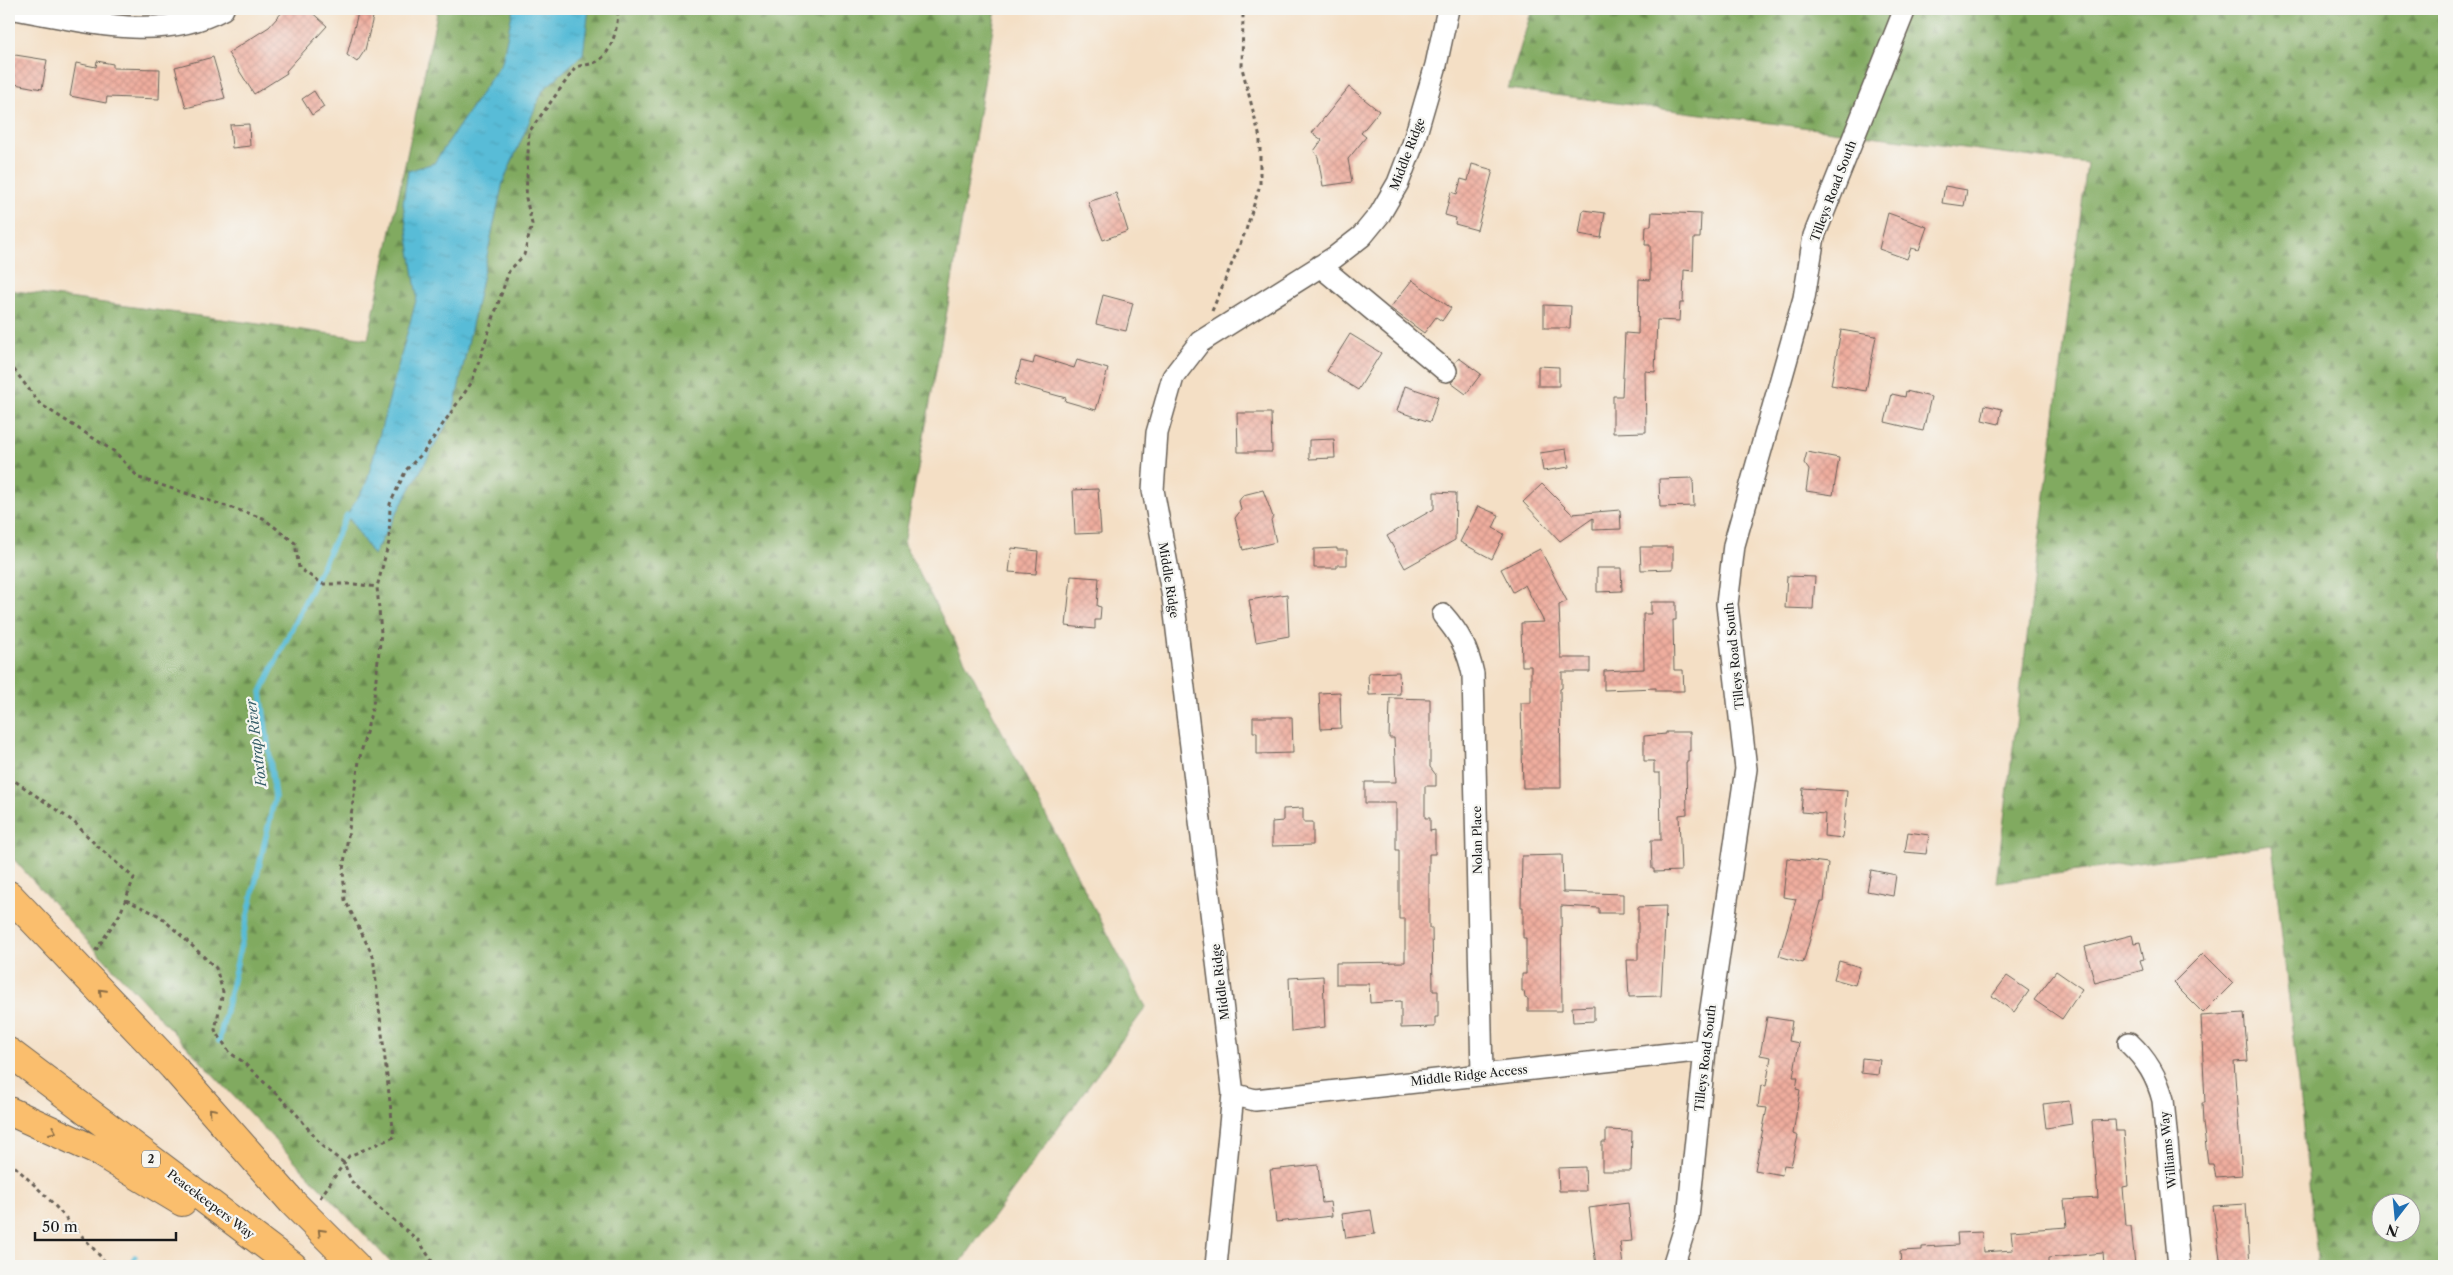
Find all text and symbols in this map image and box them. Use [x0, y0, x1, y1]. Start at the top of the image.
street label: Middle Ridge [1386, 115, 1428, 192]
street label: Tilleys Road South [1807, 138, 1859, 244]
street label: Middle Ridge [1156, 541, 1182, 619]
street label: Tilleys Road South [1721, 601, 1747, 710]
water label: Foxtrap River [241, 696, 270, 789]
street label: Nolan Place [1469, 805, 1485, 874]
street label: Middle Ridge [1208, 943, 1232, 1021]
one-way arrow [99, 989, 108, 998]
street label: Tilleys Road South [1691, 1003, 1719, 1112]
street label: Middle Ridge Access [1410, 1061, 1528, 1089]
one-way arrow [209, 1108, 218, 1117]
street label: Williams Way [2156, 1110, 2180, 1190]
one-way arrow [48, 1125, 57, 1136]
road number: 2 [142, 1150, 160, 1168]
street label: Peacekeepers Way [164, 1166, 258, 1242]
north arrow [2370, 1192, 2420, 1242]
scale bar [35, 1210, 176, 1242]
text: 50 m [42, 1217, 78, 1236]
text: N [2384, 1220, 2401, 1241]
one-way arrow [318, 1229, 327, 1238]

